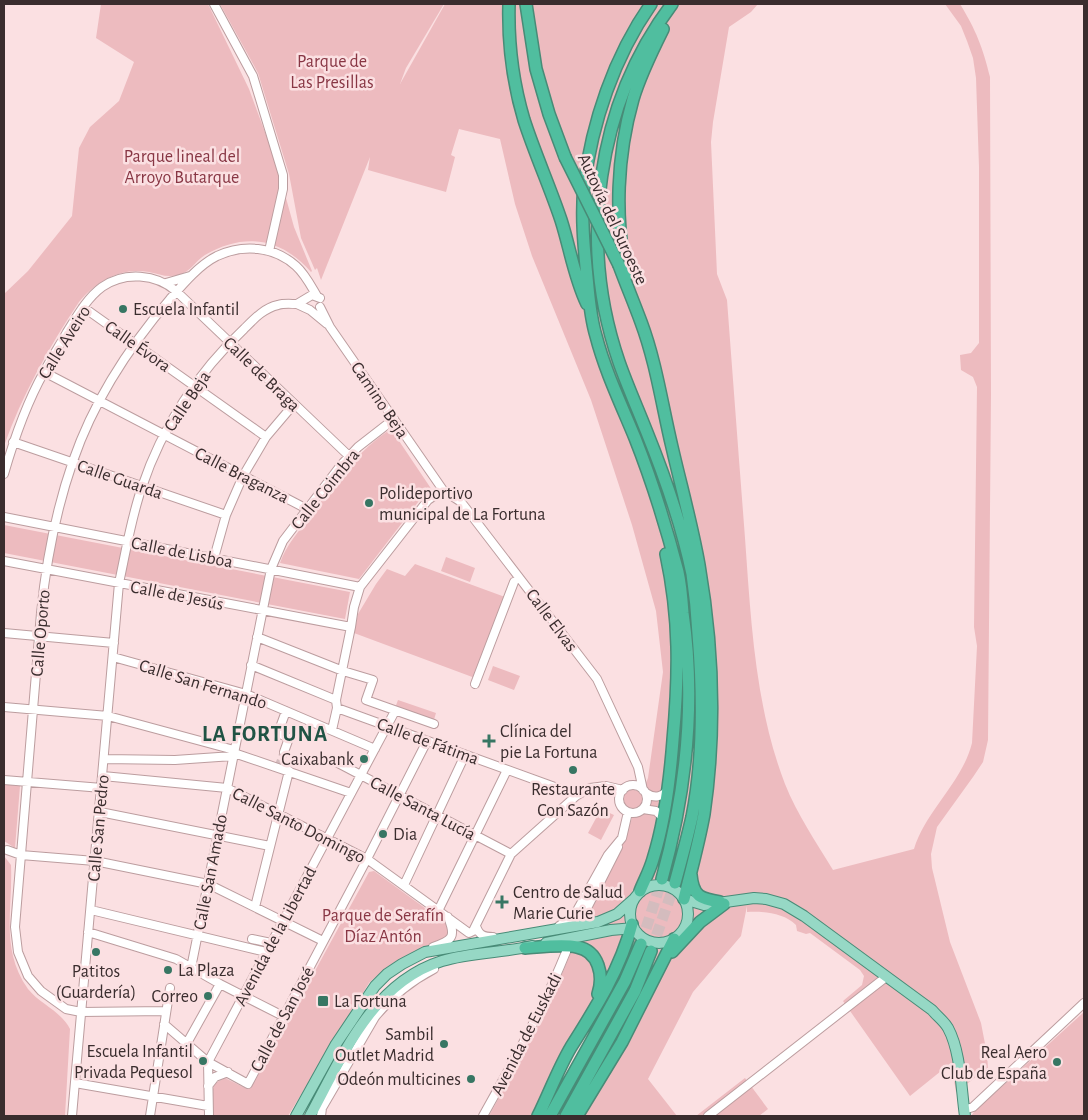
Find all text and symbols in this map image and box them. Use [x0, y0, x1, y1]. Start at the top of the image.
park label: Parque de Las Presillas [290, 53, 374, 92]
park label: Parque lineal del Arroyo Butarque [124, 148, 240, 187]
street label: Autovía del Suroeste [574, 151, 650, 288]
place label: Escuela Infantil [133, 301, 239, 319]
street label: Calle Aveiro [35, 303, 94, 382]
marker: Escuela Infantil [117, 303, 129, 315]
street label: Calle Évora [101, 315, 175, 376]
street label: Calle de Braga [220, 334, 303, 415]
street label: Camino Beja [347, 359, 411, 442]
street label: Calle Beja [161, 368, 215, 435]
street label: Calle Braganza [192, 444, 292, 507]
street label: Calle Coimbra [288, 446, 363, 533]
street label: Calle Guarda [75, 457, 165, 503]
place label: Polideportivo municipal de La Fortuna [379, 485, 546, 524]
marker: Polideportivo municipal de La Fortuna [363, 497, 375, 509]
street label: Calle de Lisboa [129, 534, 234, 572]
street label: Calle de Jesús [129, 578, 225, 614]
street label: Calle Elvas [522, 586, 580, 655]
street label: Calle Oporto [28, 589, 54, 677]
street label: Calle San Fernando [137, 657, 269, 713]
street label: Calle de Fátima [374, 715, 481, 769]
district label: LA FORTUNA [202, 723, 328, 745]
place label: Clínica del pie La Fortuna [500, 723, 598, 762]
marker: Clínica del pie La Fortuna [482, 734, 496, 748]
place label: Caixabank [281, 751, 355, 769]
marker: Caixabank [358, 753, 370, 765]
marker: Restaurante Con Sazón [567, 764, 579, 776]
street label: Calle San Pedro [85, 774, 113, 882]
street label: Calle Santa Lucía [367, 774, 478, 844]
place label: Restaurante Con Sazón [531, 781, 615, 820]
street label: Calle Santo Domingo [229, 785, 368, 867]
street label: Calle San Amado [191, 813, 231, 932]
place label: Dia [393, 826, 417, 844]
marker: Dia [377, 828, 389, 840]
street label: Avenida de la Libertad [232, 864, 320, 1009]
place label: Centro de Salud Marie Curie [513, 884, 623, 923]
marker: Centro de Salud Marie Curie [495, 895, 509, 909]
park label: Parque de Serafín Díaz Antón [322, 907, 444, 946]
marker: Patitos (Guardería) [90, 946, 102, 958]
place label: La Plaza [178, 962, 235, 980]
place label: Patitos (Guardería) [56, 963, 136, 1002]
marker: La Plaza [162, 964, 174, 976]
street label: Calle de San José [248, 964, 318, 1075]
street label: Avenida de Euskadi [488, 970, 565, 1098]
place label: Correo [152, 988, 198, 1006]
marker: Correo [202, 990, 214, 1002]
place label: La Fortuna [334, 993, 407, 1011]
marker: La Fortuna [316, 994, 330, 1008]
place label: Sambil Outlet Madrid [335, 1026, 434, 1065]
marker: Sambil Outlet Madrid [438, 1038, 450, 1050]
place label: Escuela Infantil Privada Pequesol [74, 1043, 193, 1082]
place label: Real Aero Club de España [941, 1044, 1047, 1083]
marker: Escuela Infantil Privada Pequesol [197, 1055, 209, 1067]
marker: Real Aero Club de España [1051, 1056, 1063, 1068]
place label: Odeón multicines [337, 1071, 461, 1089]
marker: Odeón multicines [465, 1073, 477, 1085]

